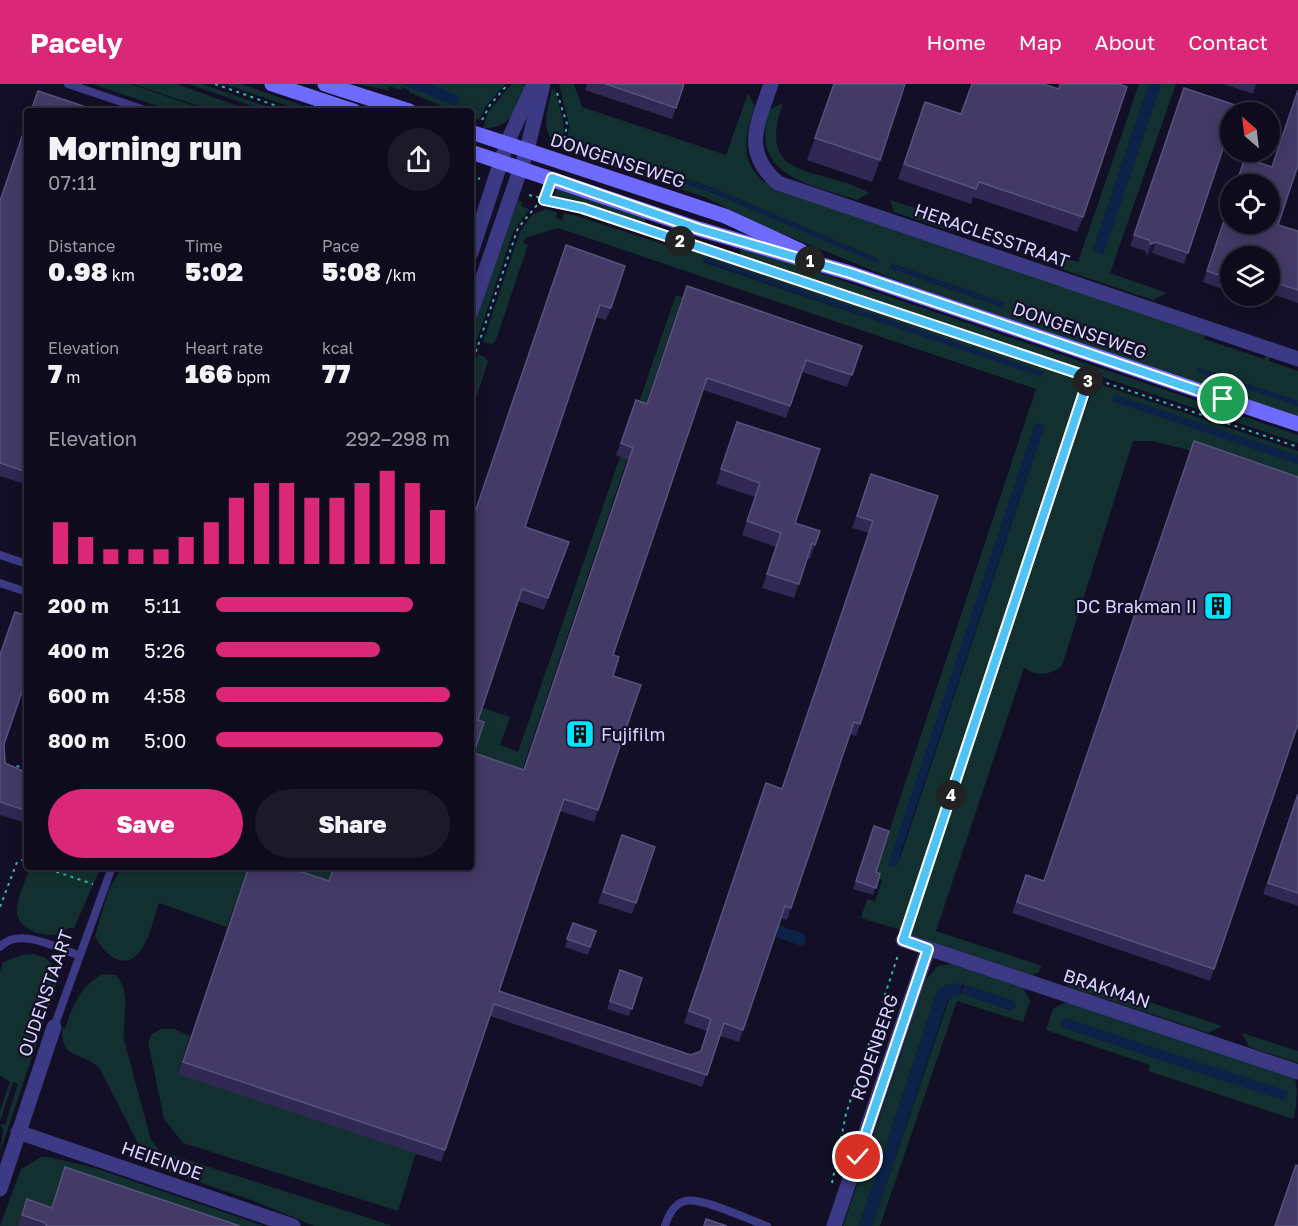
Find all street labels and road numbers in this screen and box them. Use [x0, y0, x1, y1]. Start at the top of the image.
street label: DONGENSEWEG [548, 128, 688, 192]
street label: HERACLESSTRAAT [912, 198, 1072, 272]
street label: DONGENSEWEG [1010, 297, 1150, 363]
street label: OUDENSTAART [13, 927, 77, 1059]
street label: BRAKMAN [1061, 964, 1153, 1012]
street label: RODENBERG [846, 991, 902, 1103]
street label: HEIEINDE [119, 1136, 205, 1184]

